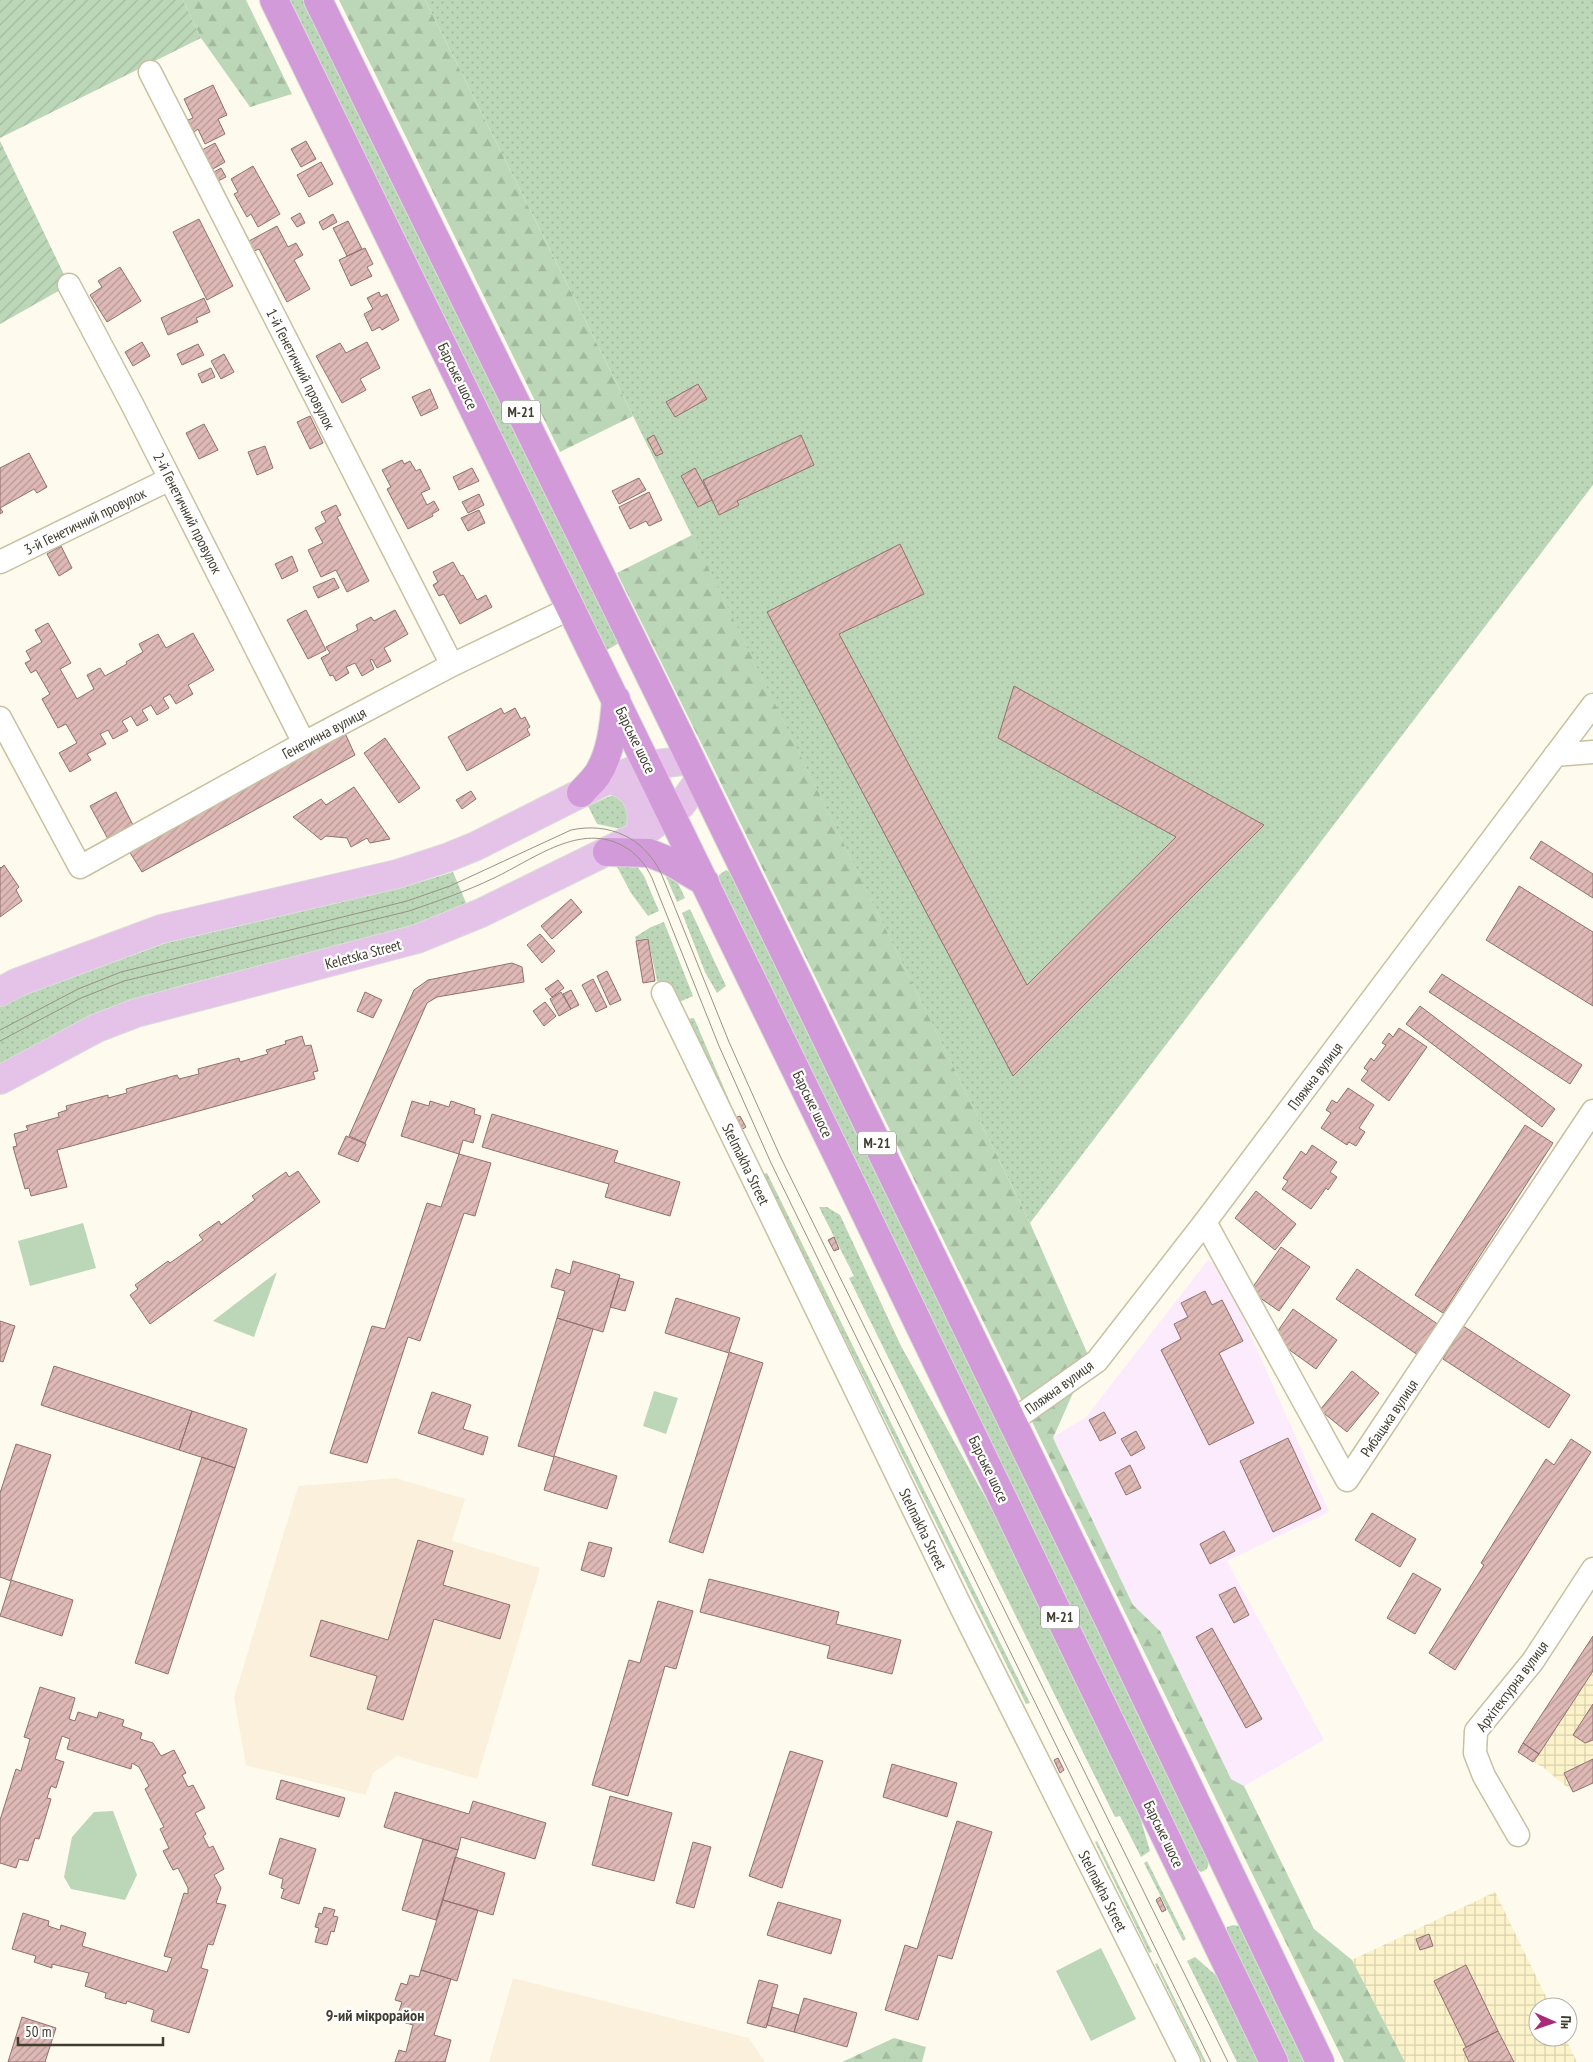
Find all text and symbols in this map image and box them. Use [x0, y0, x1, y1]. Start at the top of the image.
street label: 1-й Генетичний провулок [262, 305, 340, 433]
street label: Барське шосе [434, 340, 482, 412]
road number: М-21 [502, 401, 540, 424]
street label: 2-й Генетичний провулок [149, 449, 227, 577]
street label: 3-й Генетичний провулок [21, 483, 149, 559]
street label: Генетична вулиця [279, 703, 369, 763]
street label: Барське шосе [612, 704, 660, 776]
street label: Keletska Street [323, 935, 403, 973]
street label: Пляжна вулиця [1283, 1038, 1347, 1114]
street label: Барське шосе [789, 1068, 837, 1140]
street label: Stelmakha Street [718, 1120, 774, 1208]
road number: М-21 [858, 1132, 896, 1154]
street label: Пляжна вулиця [1021, 1356, 1097, 1418]
street label: Рибацька вулиця [1356, 1375, 1422, 1460]
street label: Барське шосе [965, 1433, 1013, 1505]
street label: Stelmakha Street [895, 1485, 951, 1573]
road number: М-21 [1041, 1605, 1079, 1628]
street label: Архітектурна вулиця [1472, 1637, 1552, 1735]
street label: Барське шосе [1140, 1798, 1188, 1870]
street label: Stelmakha Street [1074, 1847, 1132, 1935]
north arrow [1528, 1997, 1578, 2047]
district label: 9-ий мікрорайон [326, 2005, 424, 2025]
scale bar [18, 2014, 162, 2046]
text: Пн [1557, 2015, 1575, 2030]
text: 50 m [25, 2022, 51, 2041]

